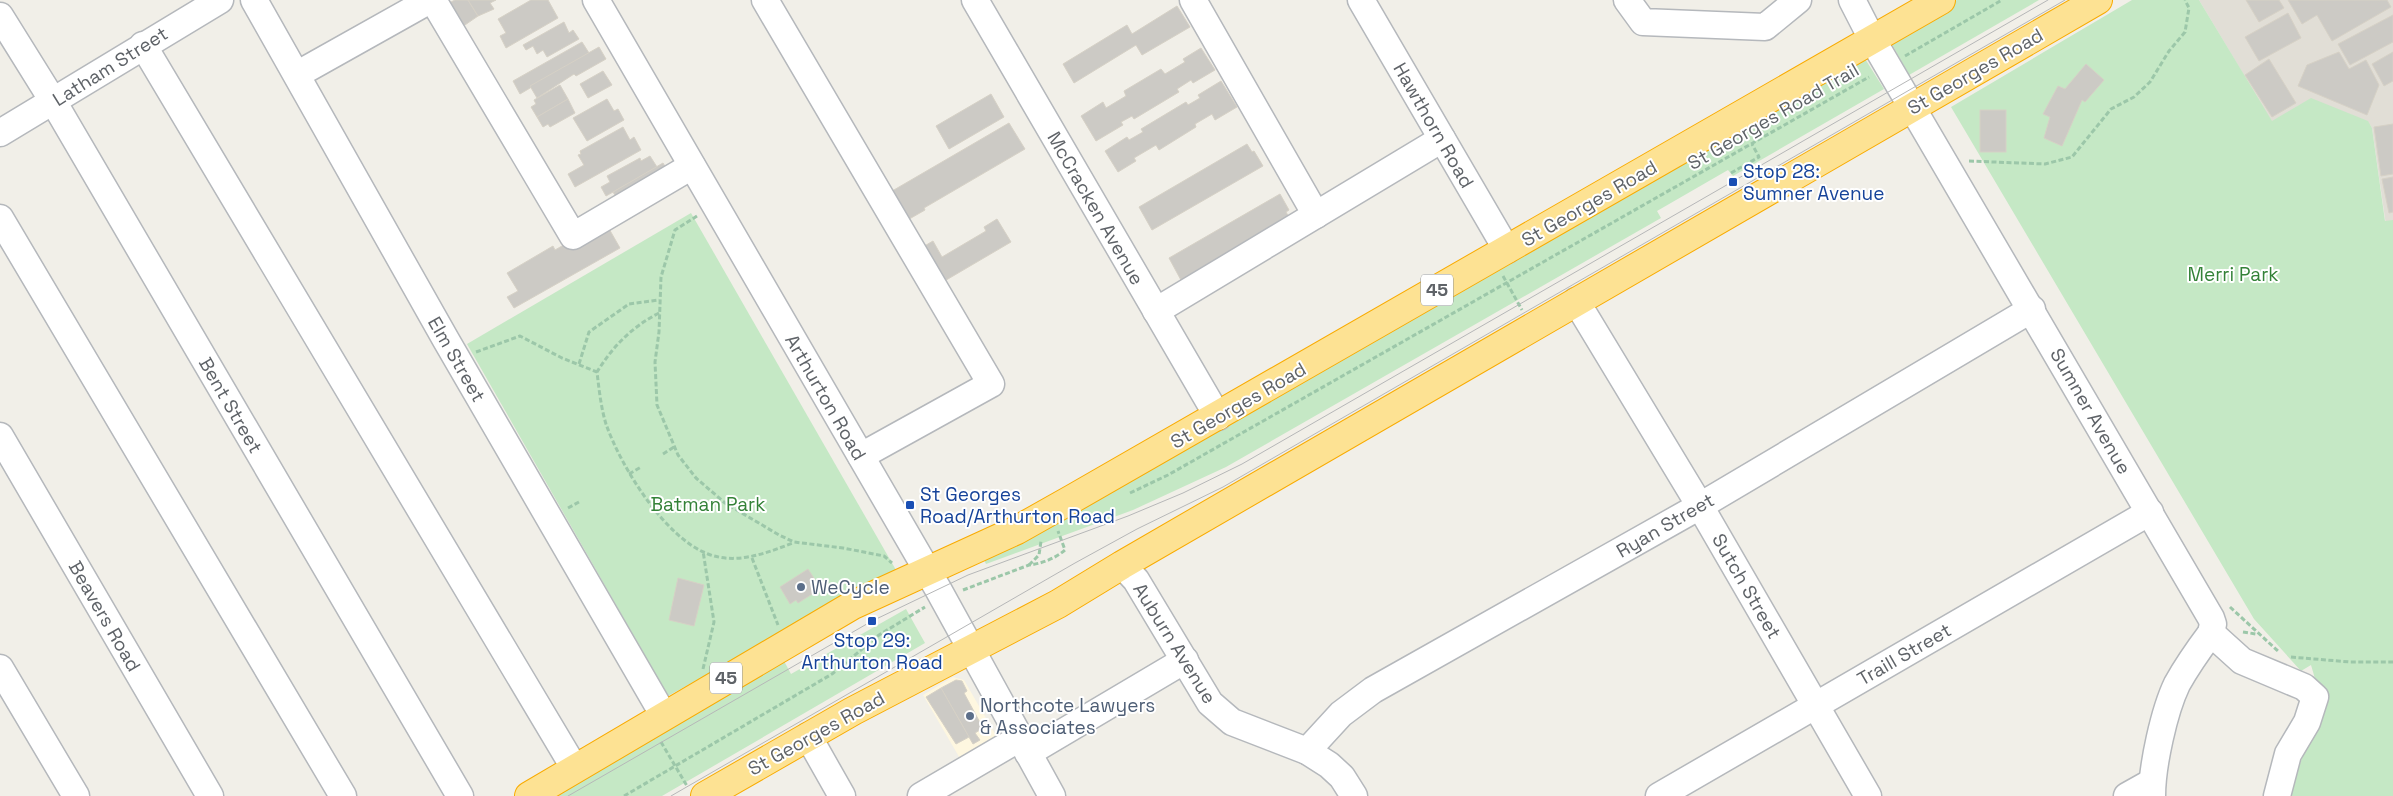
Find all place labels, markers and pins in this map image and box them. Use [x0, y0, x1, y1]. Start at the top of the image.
place label: Stop 28: Sumner Avenue [1743, 159, 1884, 206]
marker: Stop 28: Sumner Avenue [1727, 176, 1739, 188]
place label: St Georges Road/Arthurton Road [920, 482, 1115, 529]
marker: St Georges Road/Arthurton Road [904, 499, 916, 511]
place label: WeCycle [811, 575, 890, 600]
marker: WeCycle [795, 581, 807, 593]
marker: Stop 29: Arthurton Road [866, 615, 878, 627]
place label: Stop 29: Arthurton Road [801, 628, 943, 675]
place label: Northcote Lawyers & Associates [980, 693, 1155, 740]
marker: Northcote Lawyers & Associates [964, 710, 976, 722]

